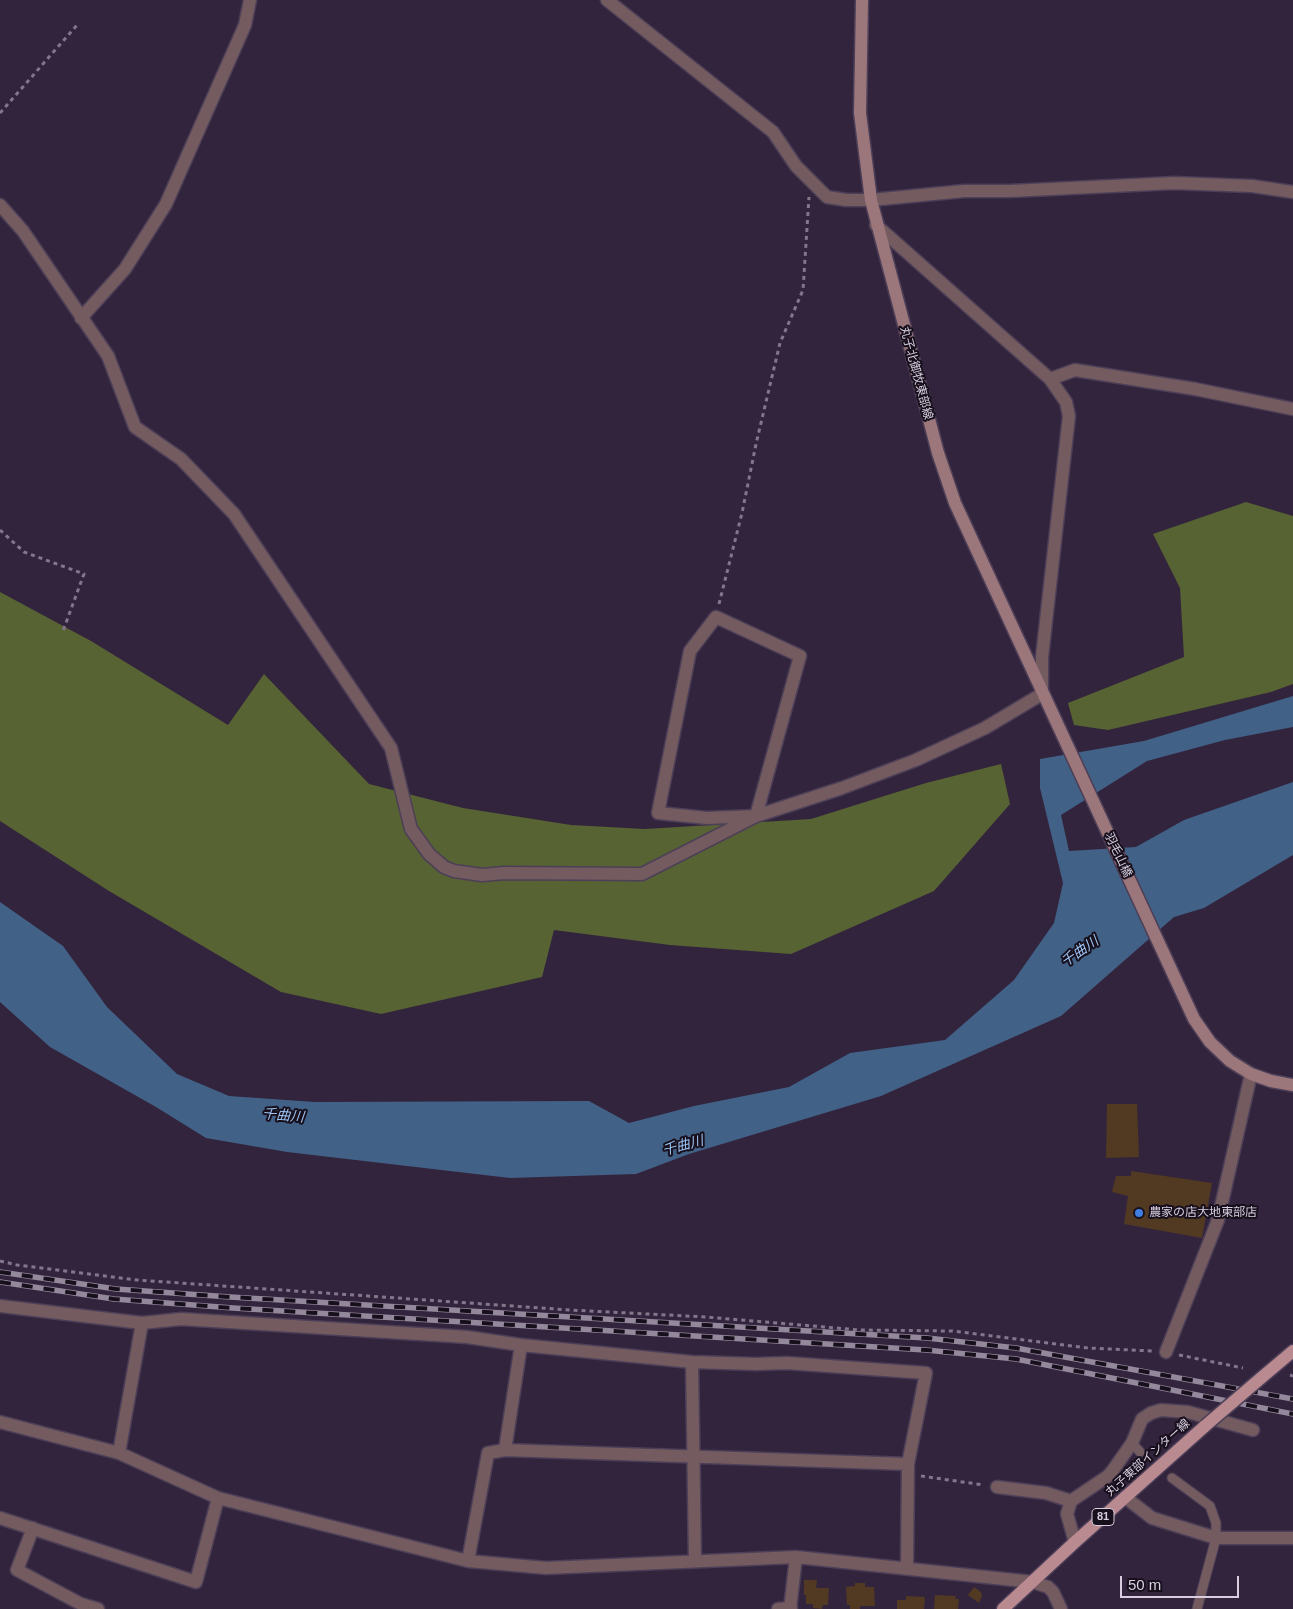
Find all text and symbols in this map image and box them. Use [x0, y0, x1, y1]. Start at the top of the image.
street label: 丸子北御牧東部線 [897, 325, 935, 421]
street label: 羽毛山橋 [1101, 830, 1135, 880]
water label: 千曲川 [1058, 933, 1102, 971]
water label: 千曲川 [261, 1106, 305, 1126]
water label: 千曲川 [661, 1132, 705, 1160]
place label: 農家の店大地東部店 [1149, 1206, 1257, 1220]
marker: 農家の店大地東部店 [1133, 1207, 1145, 1219]
street label: 丸子東部インター線 [1103, 1417, 1193, 1499]
road number: 81 [1092, 1508, 1114, 1525]
scale bar [1123, 1566, 1242, 1598]
text: 50 m [1128, 1576, 1161, 1593]

